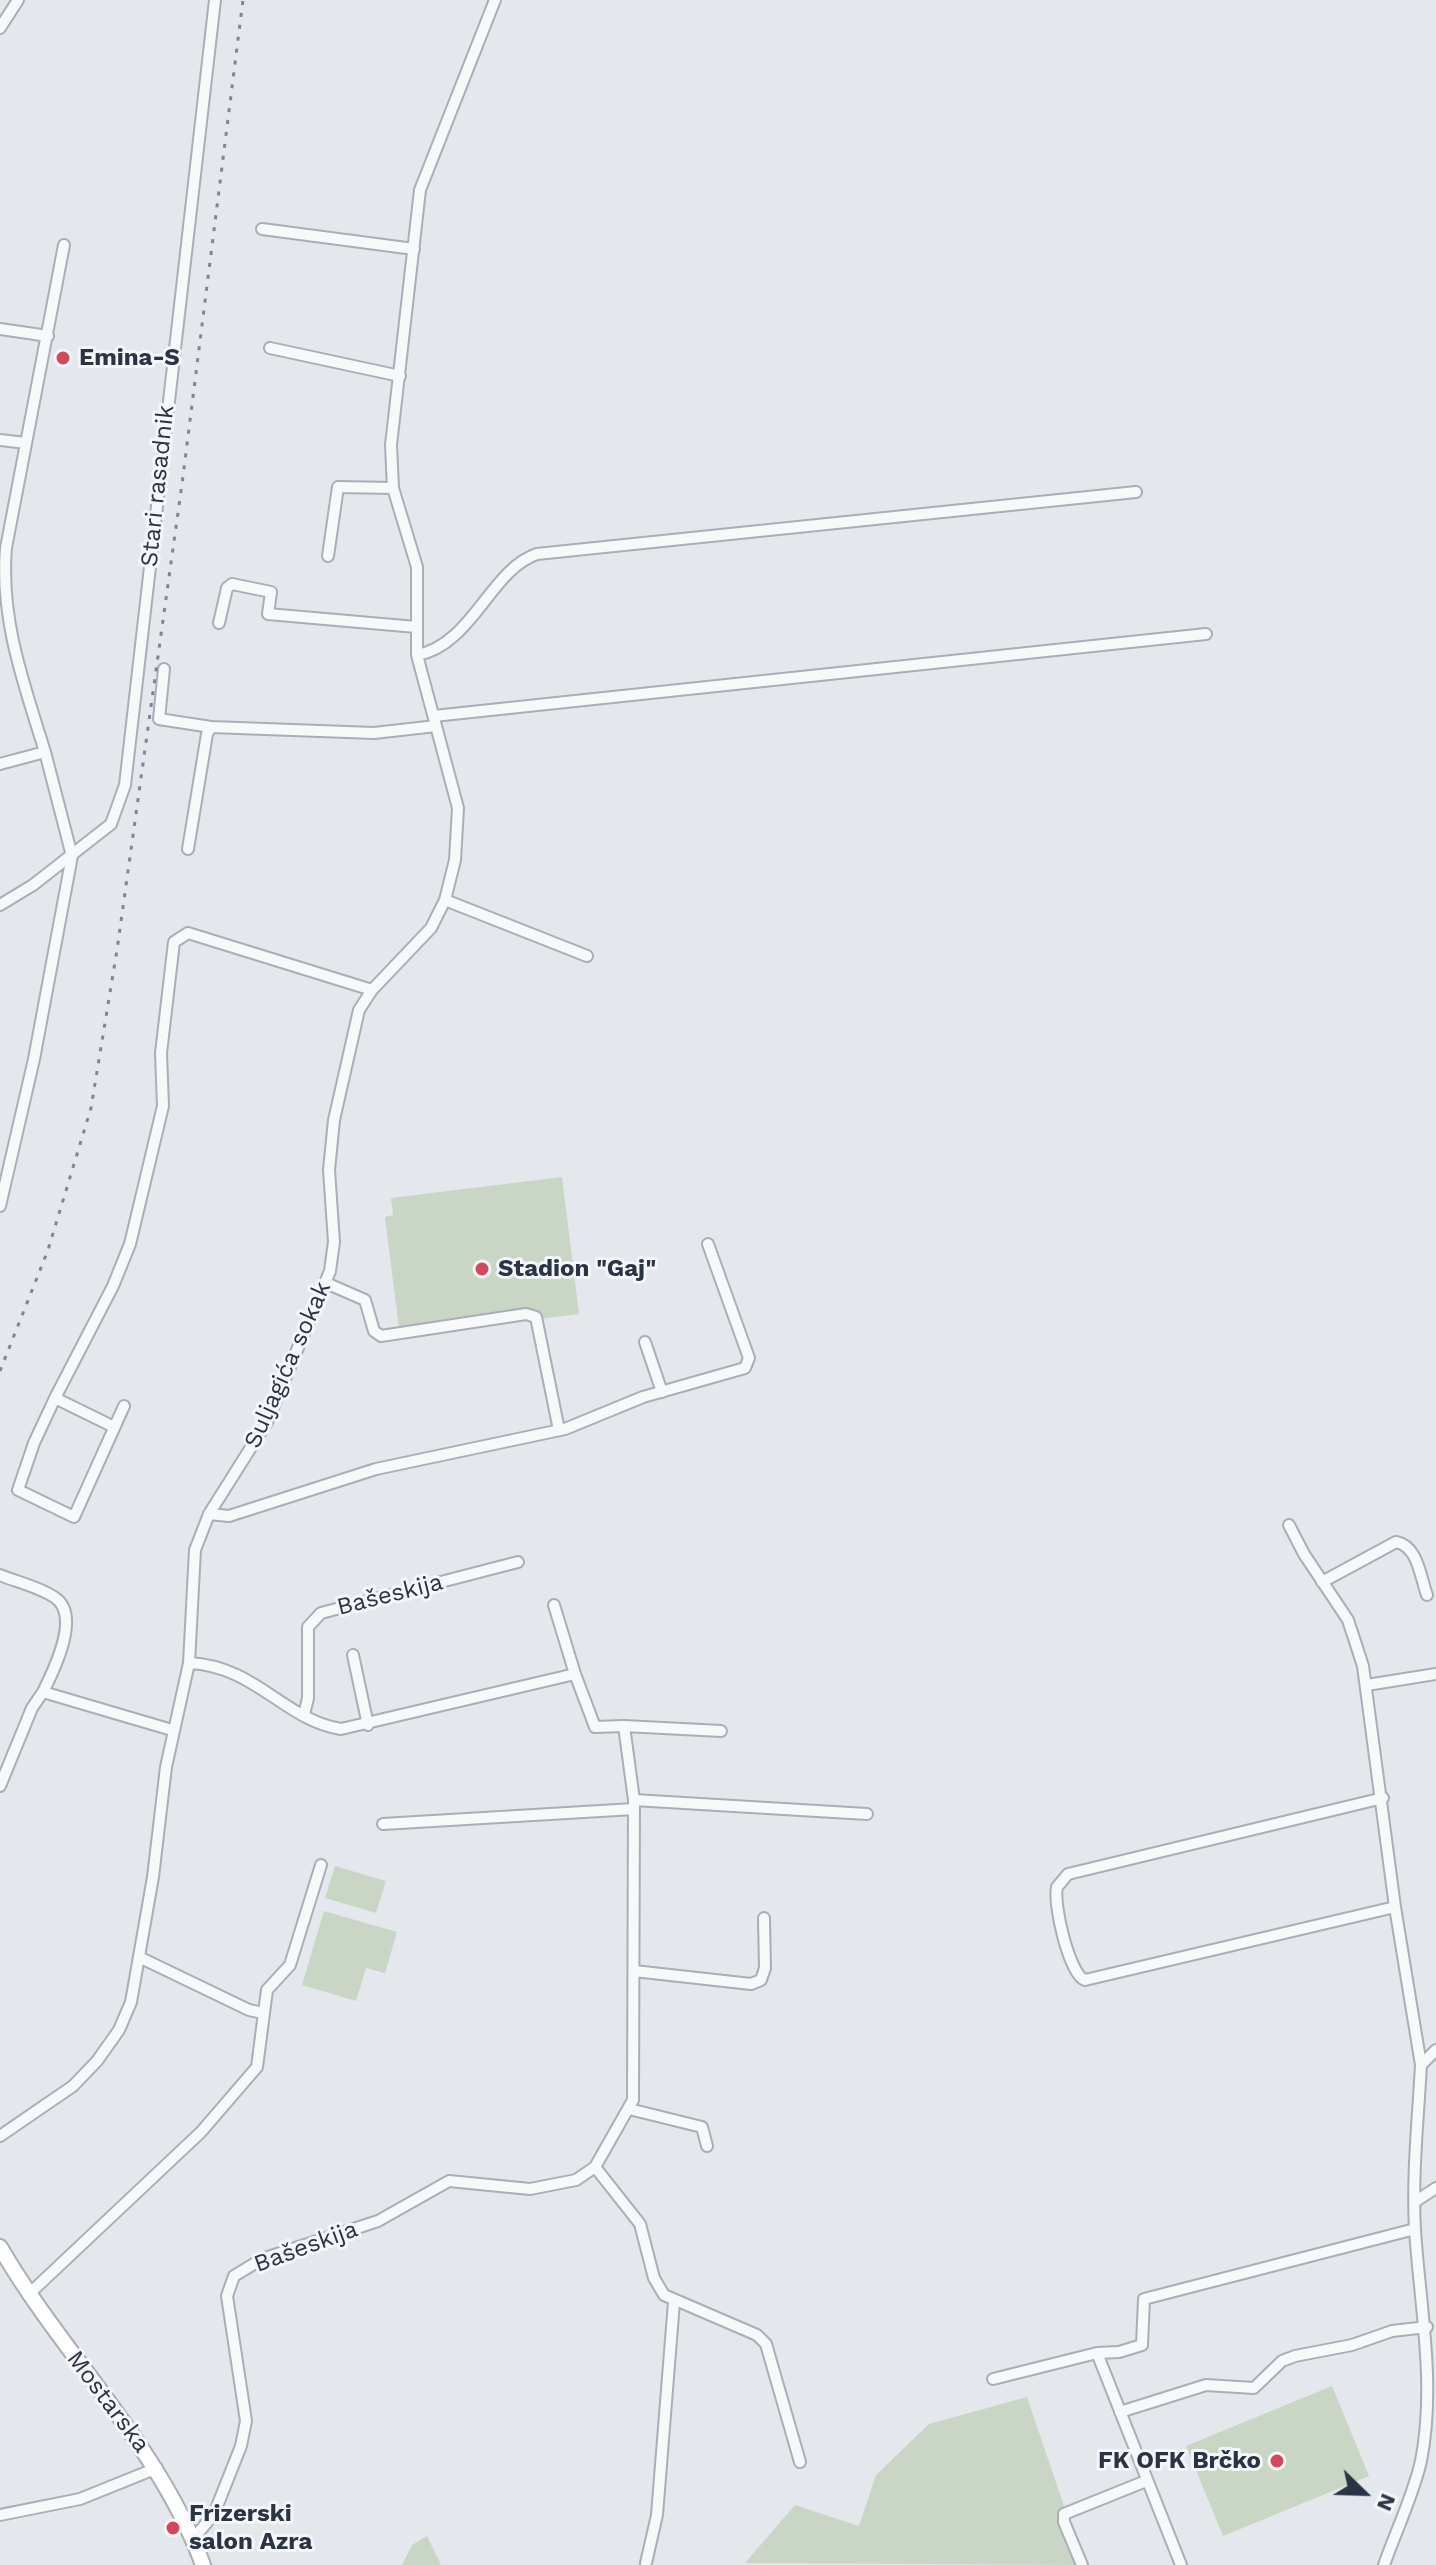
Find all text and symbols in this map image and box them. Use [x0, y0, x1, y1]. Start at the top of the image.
place label: Emina-S [79, 344, 180, 372]
marker: Emina-S [54, 349, 72, 367]
street label: Stari rasadnik [135, 404, 181, 568]
place label: Stadion "Gaj" [498, 1255, 656, 1283]
marker: Stadion "Gaj" [473, 1260, 491, 1278]
street label: Suljagića sokak [238, 1277, 338, 1453]
street label: Bašeskija [334, 1568, 446, 1622]
street label: Bašeskija [250, 2215, 362, 2279]
street label: Mostarska [60, 2345, 156, 2459]
place label: FK OFK Brčko [1098, 2447, 1261, 2475]
marker: FK OFK Brčko [1268, 2452, 1286, 2470]
north arrow [1324, 2453, 1404, 2533]
text: N [1372, 2490, 1401, 2515]
place label: Frizerski salon Azra [189, 2500, 312, 2556]
marker: Frizerski salon Azra [164, 2519, 182, 2537]

